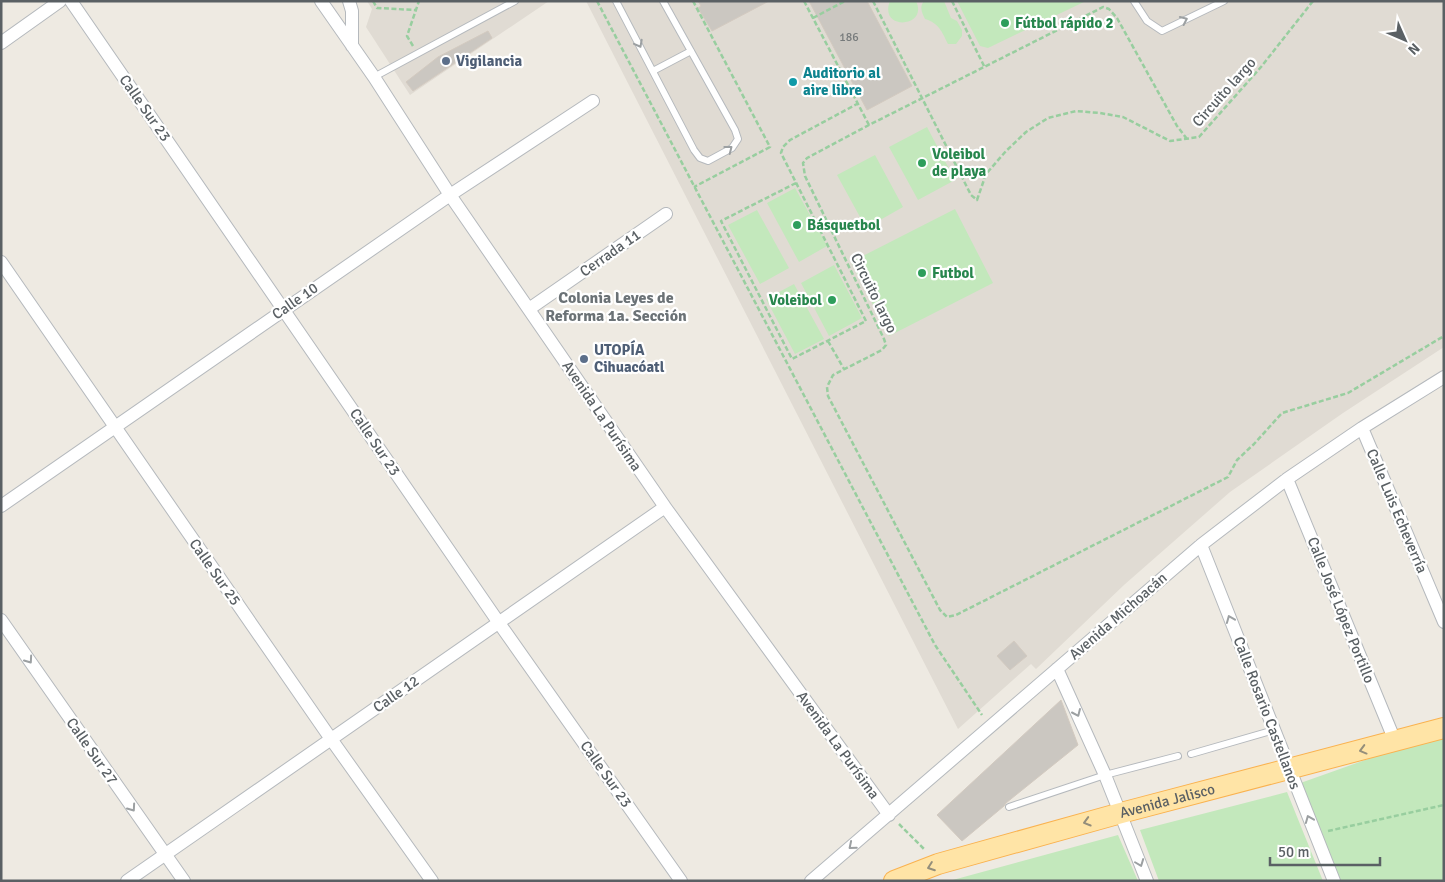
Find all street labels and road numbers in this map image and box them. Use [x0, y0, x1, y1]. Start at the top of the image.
street label: Circuito largo [1188, 54, 1260, 130]
street label: Calle Sur 23 [115, 71, 175, 145]
street label: Cerrada 11 [576, 226, 644, 280]
street label: Circuito largo [847, 250, 901, 336]
street label: Calle 10 [269, 279, 321, 323]
street label: Avenida La Purísima [558, 357, 646, 475]
street label: Calle Sur 23 [346, 405, 404, 479]
street label: Calle Luis Echeverría [1363, 446, 1431, 576]
street label: Calle José López Portillo [1303, 534, 1379, 686]
street label: Calle Sur 25 [185, 535, 245, 609]
street label: Avenida Michoacán [1065, 569, 1171, 663]
street label: Calle Rosario Castellanos [1230, 634, 1305, 792]
street label: Calle 12 [370, 672, 422, 716]
street label: Avenida La Purísima [793, 687, 883, 803]
street label: Calle Sur 27 [62, 714, 122, 788]
street label: Calle Sur 23 [576, 737, 636, 811]
street label: Avenida Jalisco [1118, 780, 1217, 822]

